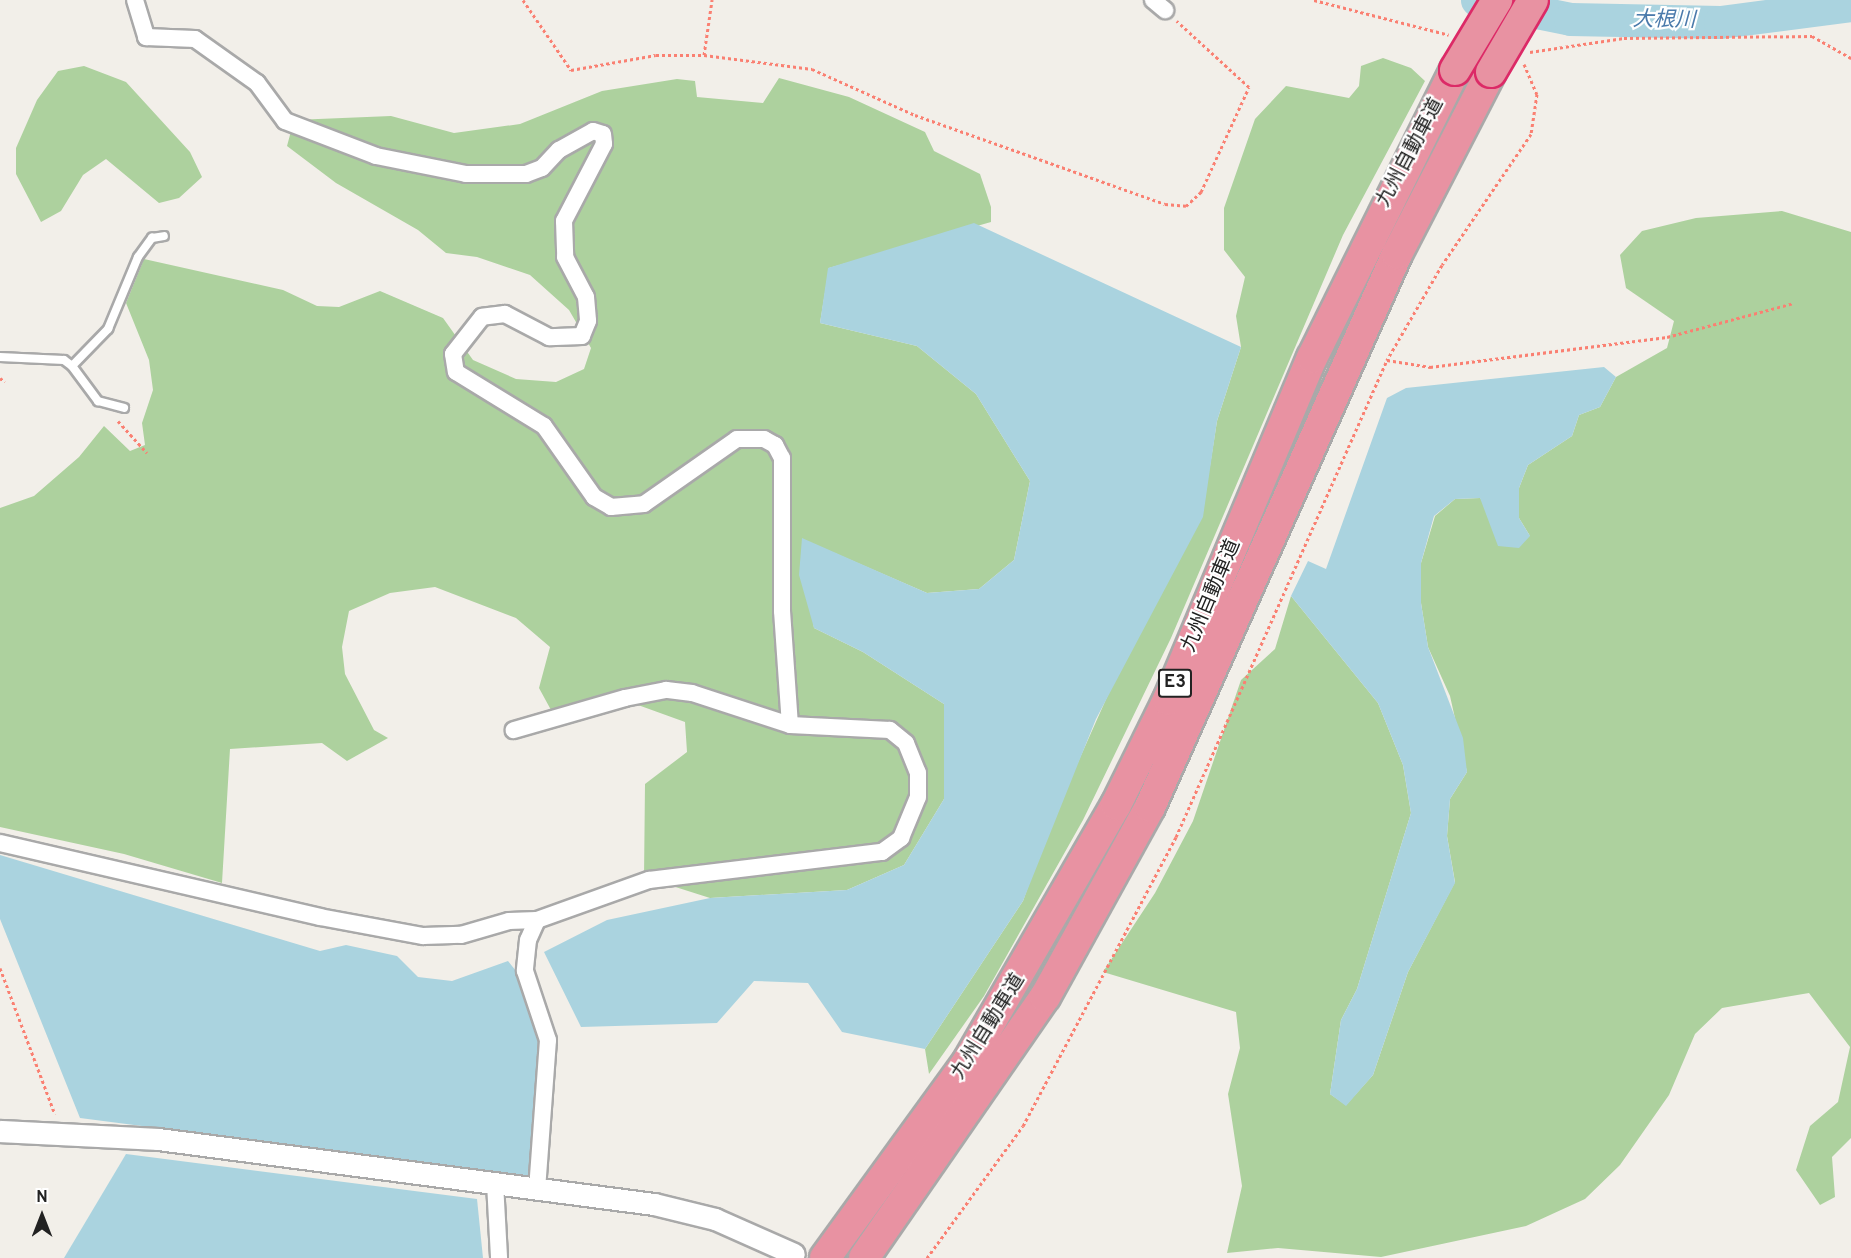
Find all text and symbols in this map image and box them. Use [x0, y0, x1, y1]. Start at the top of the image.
water label: 大根川 [1632, 8, 1696, 34]
street label: 九州自動車道 [1372, 94, 1450, 212]
street label: 九州自動車道 [1178, 536, 1246, 656]
road number: E3 [1157, 668, 1193, 698]
street label: 九州自動車道 [947, 970, 1031, 1084]
north arrow [12, 1186, 72, 1246]
text: N [36, 1188, 48, 1208]

